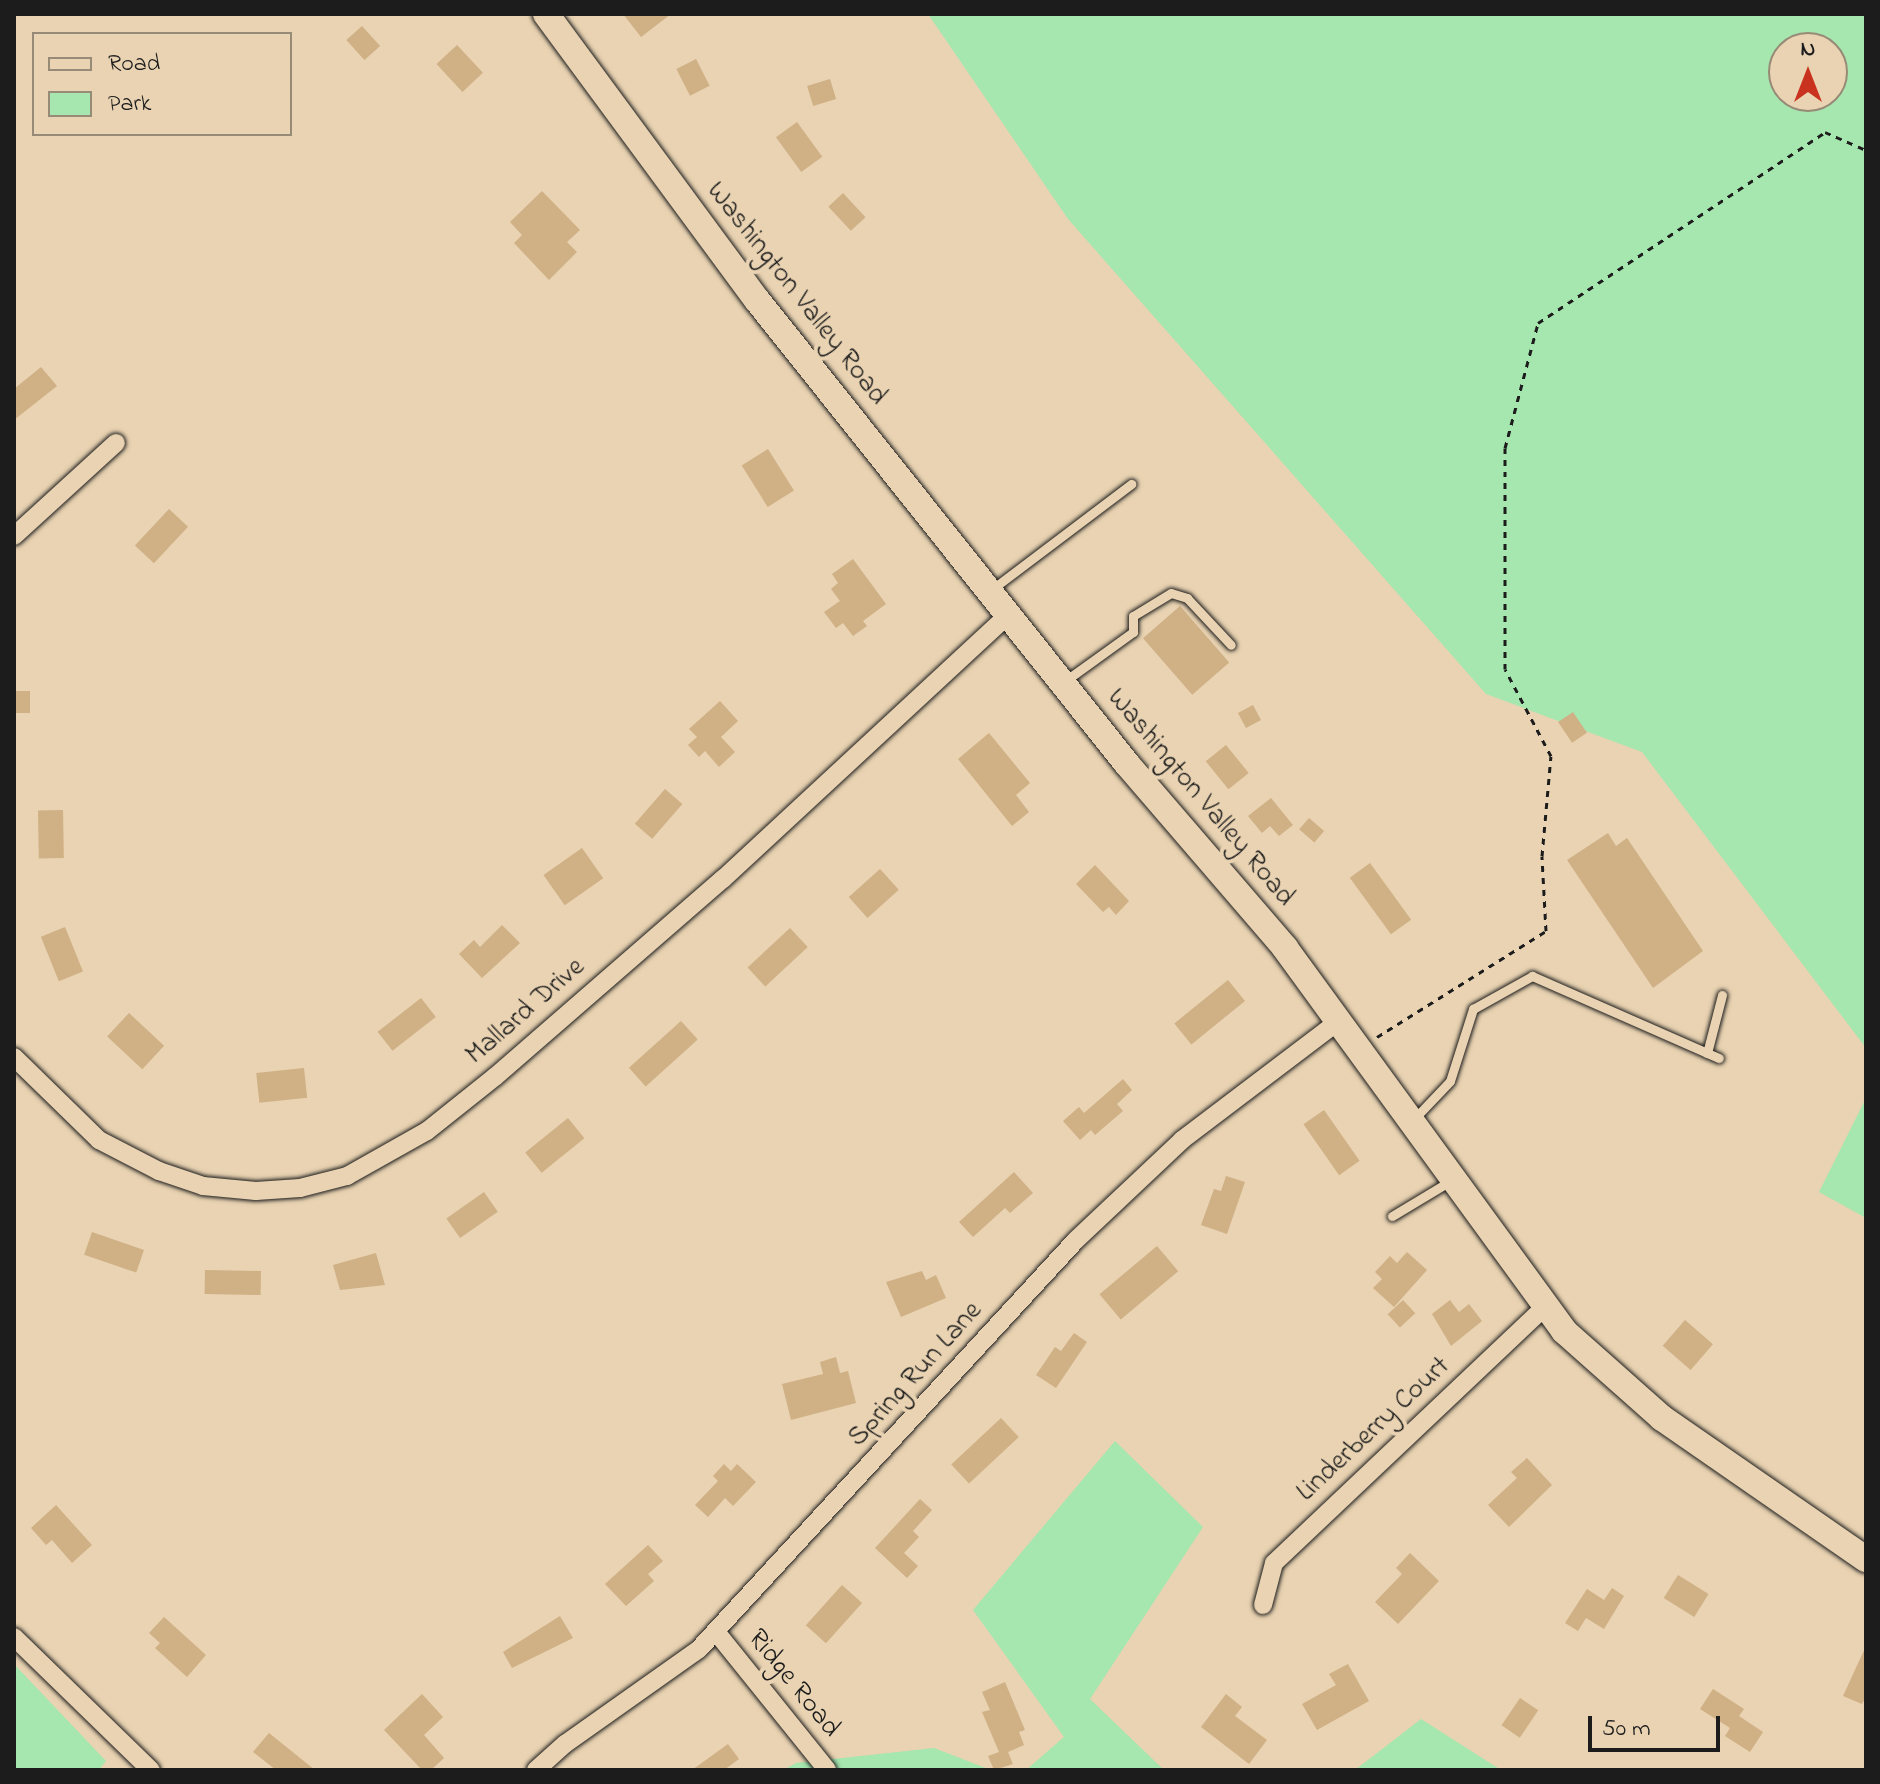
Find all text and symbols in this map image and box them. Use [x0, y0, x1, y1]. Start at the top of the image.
legend [32, 32, 292, 136]
north arrow [1768, 32, 1848, 112]
text: N [1801, 34, 1815, 66]
text: Road [108, 47, 160, 82]
text: Park [108, 87, 151, 122]
street label: Washington Valley Road [698, 176, 894, 412]
street label: Washington Valley Road [1099, 682, 1301, 914]
street label: Mallard Drive [460, 951, 592, 1073]
street label: Spring Run Lane [842, 1295, 990, 1455]
street label: Linderberry Court [1290, 1350, 1458, 1510]
street label: Ridge Road [739, 1623, 847, 1745]
scale bar [1592, 1700, 1724, 1750]
text: 50 m [1602, 1712, 1651, 1747]

